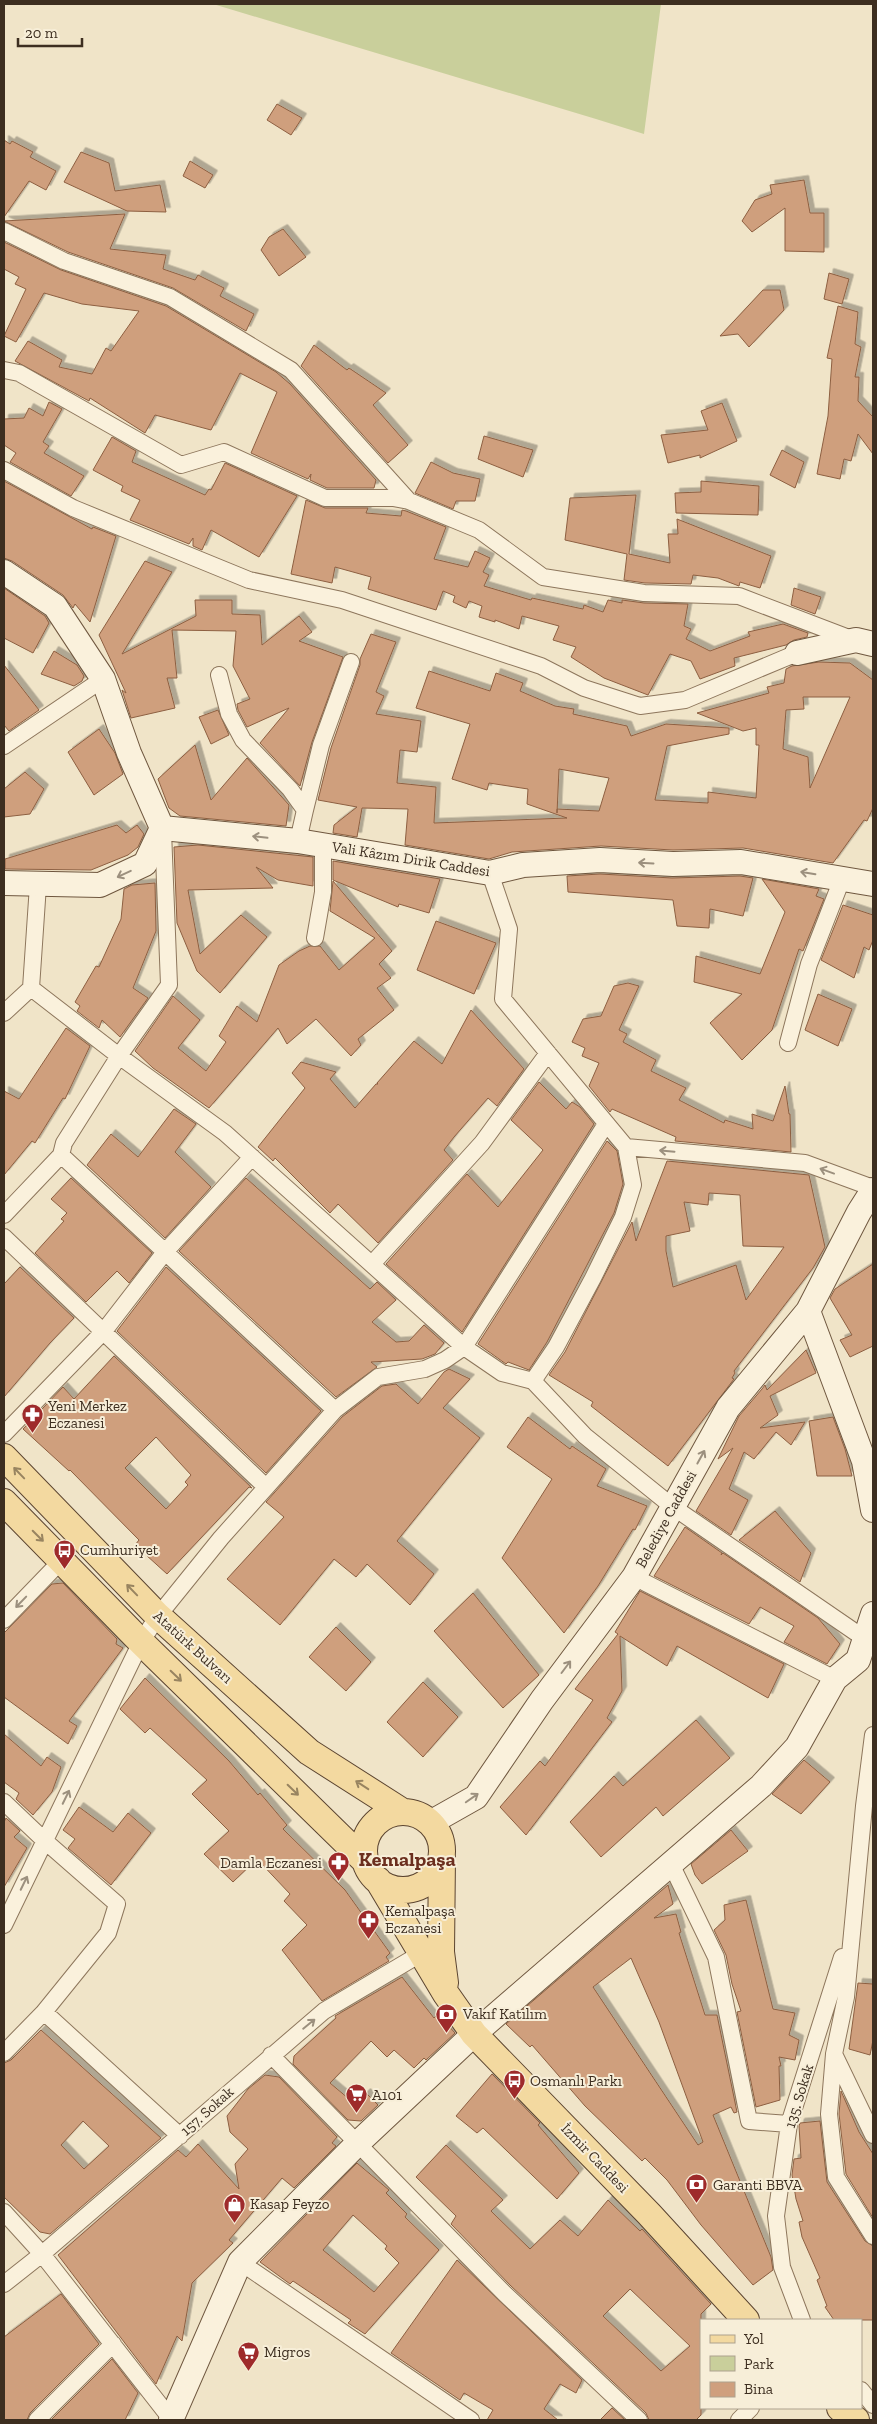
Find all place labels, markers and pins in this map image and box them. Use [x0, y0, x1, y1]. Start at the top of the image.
place label: Yeni Merkez Eczanesi [47, 1397, 127, 1432]
pharmacy icon: Yeni Merkez Eczanesi [20, 1403, 44, 1434]
bus stop icon: Cumhuriyet [52, 1538, 76, 1569]
place label: Cumhuriyet [80, 1541, 159, 1559]
pharmacy icon: Damla Eczanesi [326, 1851, 350, 1882]
place label: Damla Eczanesi [220, 1854, 322, 1872]
place label: Kemalpaşa Eczanesi [385, 1902, 455, 1937]
pharmacy icon: Kemalpaşa Eczanesi [357, 1908, 381, 1939]
bank icon: Vakıf Katılım [435, 2002, 459, 2033]
place label: Vakıf Katılım [462, 2005, 547, 2023]
bus stop icon: Osmanlı Parkı [502, 2069, 526, 2100]
place label: Osmanlı Parkı [530, 2072, 622, 2090]
supermarket icon: A101 [344, 2083, 368, 2114]
place label: A101 [372, 2086, 402, 2104]
bank icon: Garanti BBVA [685, 2173, 709, 2204]
place label: Garanti BBVA [713, 2176, 802, 2194]
shop icon: Kasap Feyzo [222, 2192, 246, 2223]
place label: Kasap Feyzo [250, 2195, 330, 2213]
supermarket icon: Migros [236, 2340, 260, 2371]
place label: Migros [264, 2343, 310, 2361]

